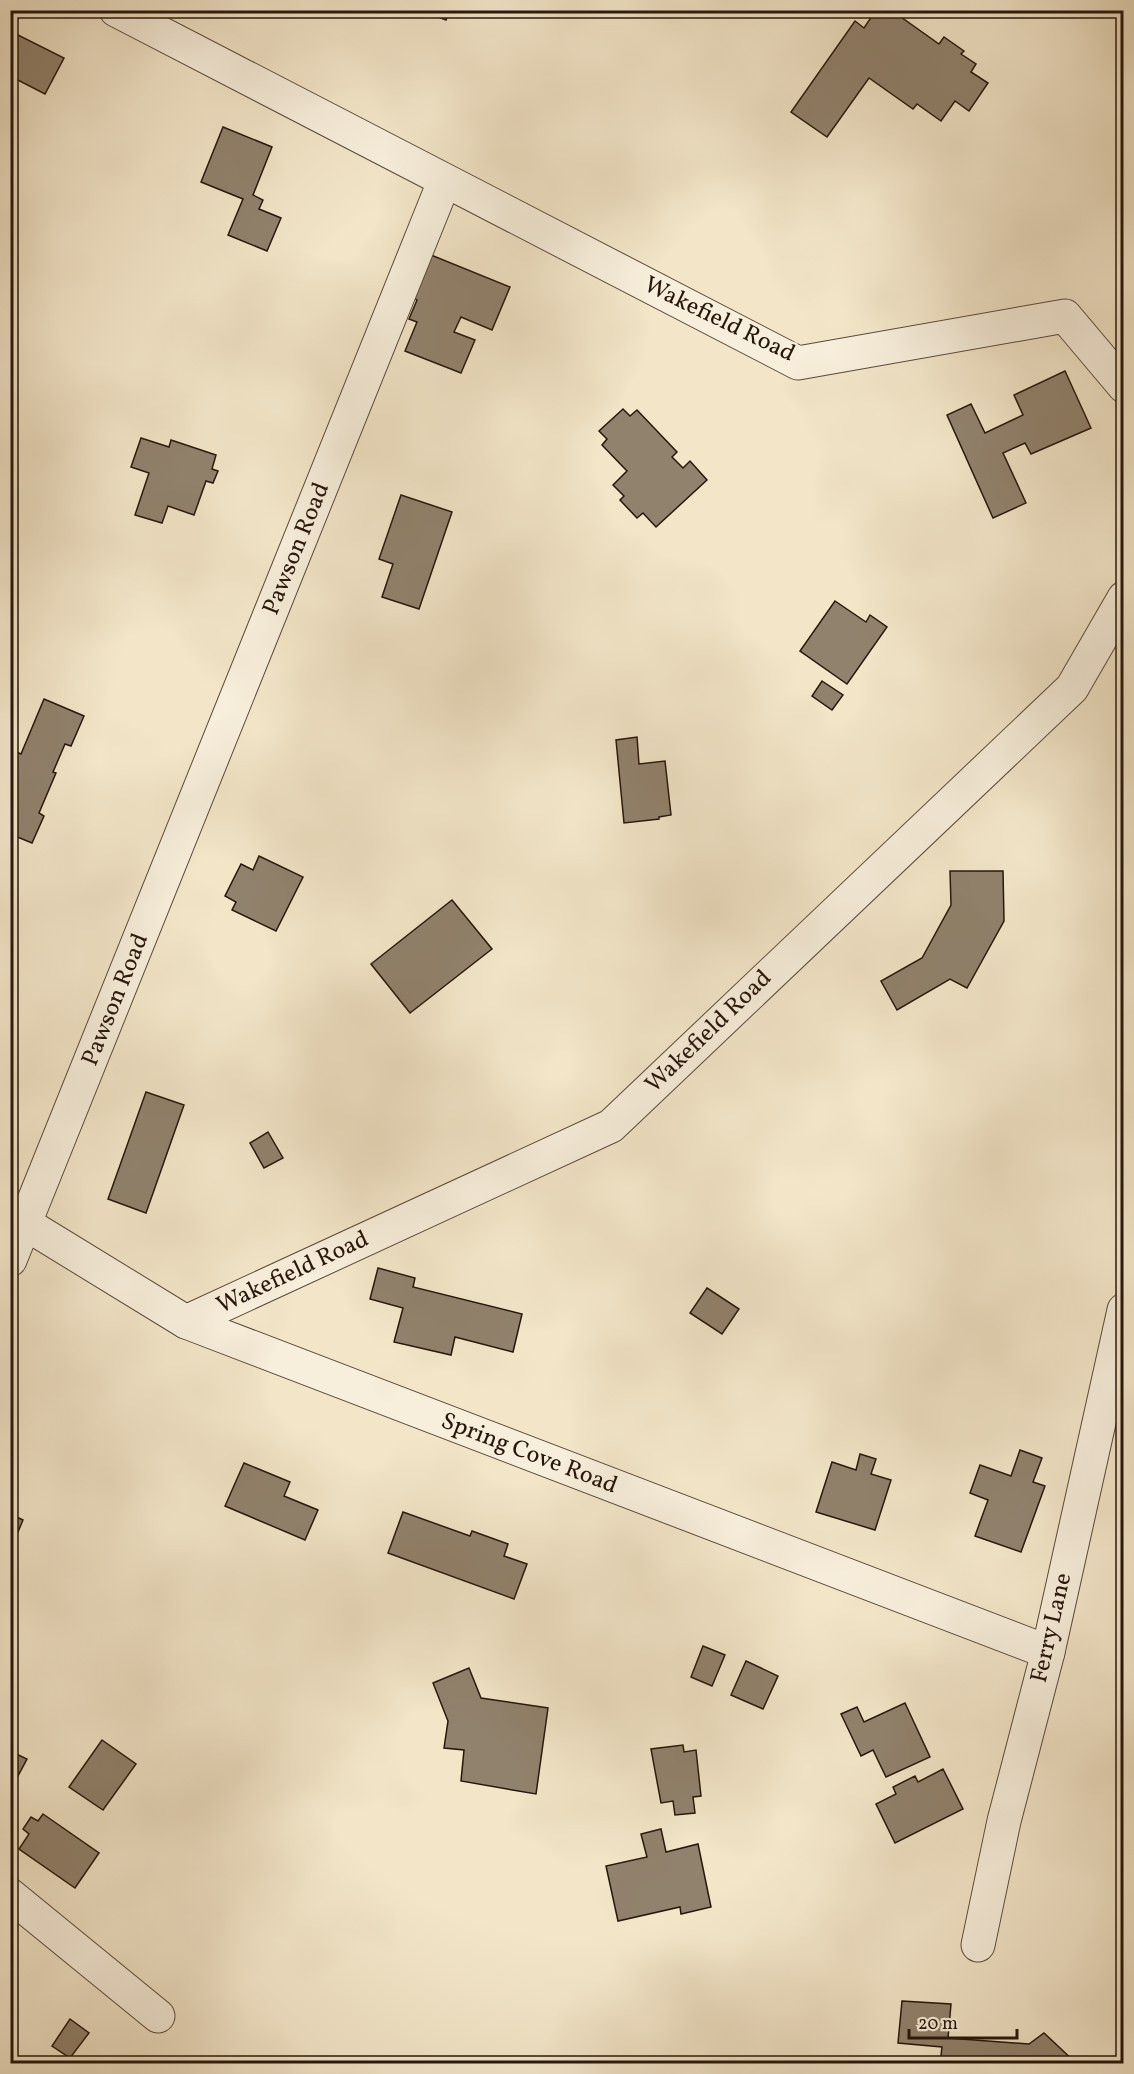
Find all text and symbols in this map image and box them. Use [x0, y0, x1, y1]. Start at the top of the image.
street label: Wakefield Road [638, 269, 800, 371]
street label: Pawson Road [255, 478, 339, 620]
street label: Pawson Road [74, 929, 158, 1071]
street label: Wakefield Road [638, 963, 780, 1101]
street label: Wakefield Road [211, 1223, 375, 1323]
street label: Spring Cove Road [436, 1405, 622, 1503]
street label: Ferry Lane [1023, 1570, 1081, 1686]
scale bar [909, 2002, 1017, 2040]
text: 20 m [918, 2012, 958, 2037]

